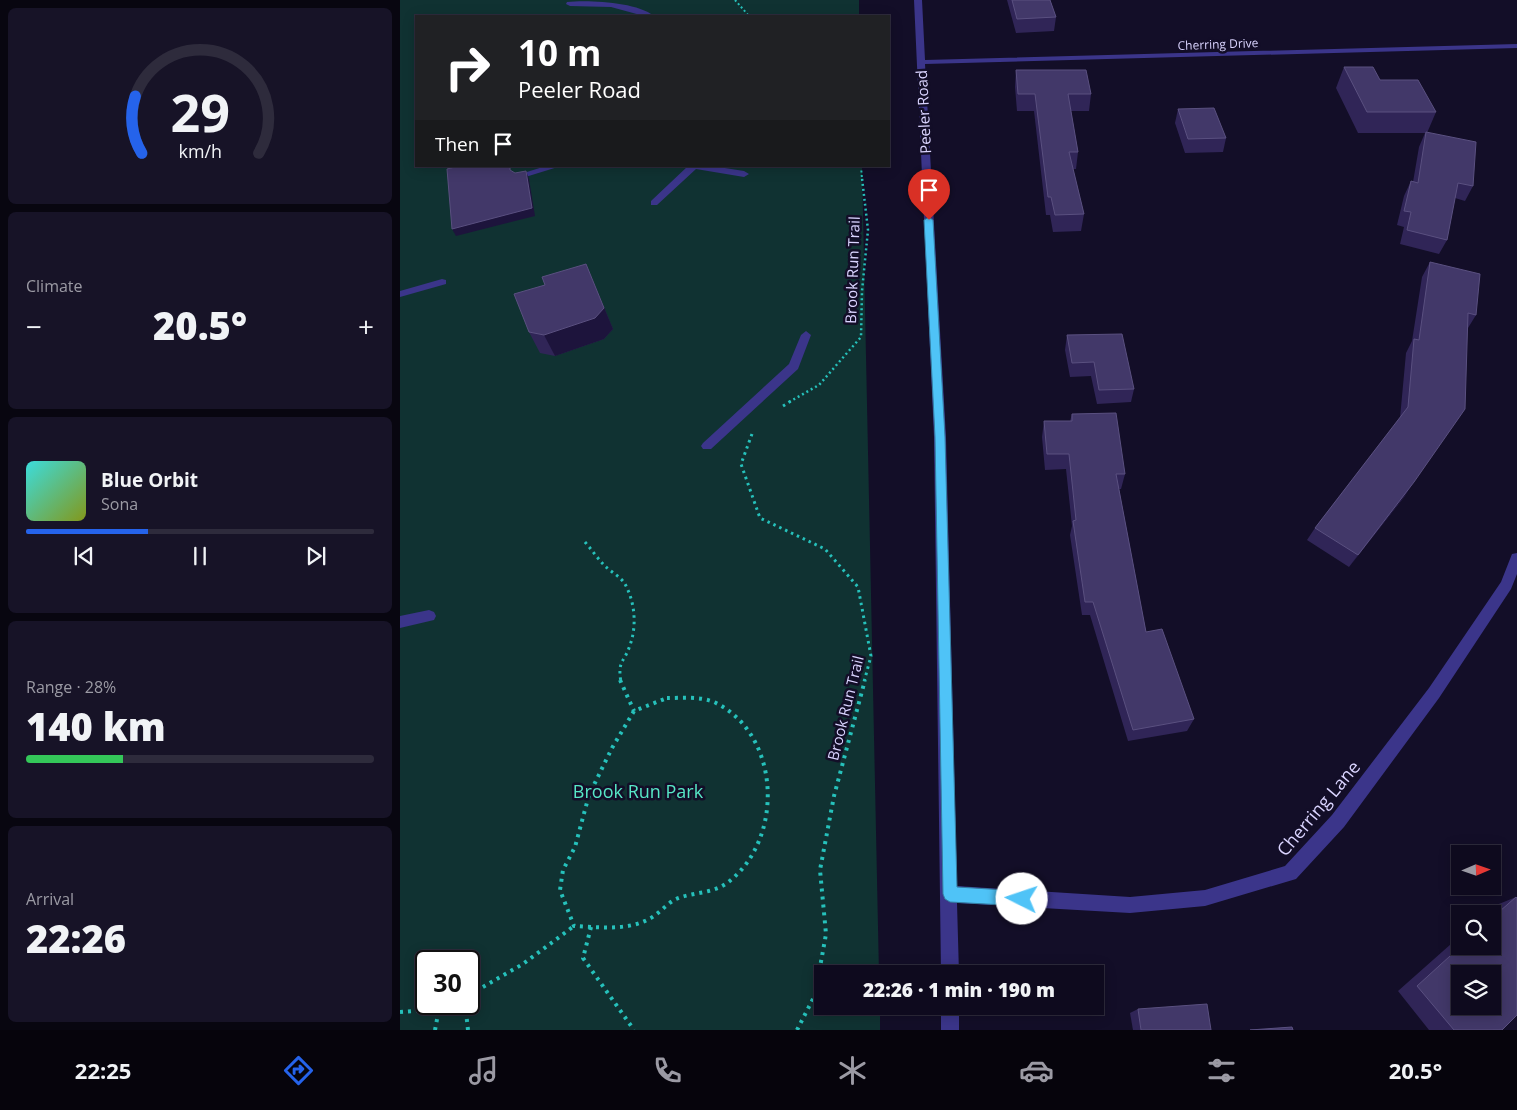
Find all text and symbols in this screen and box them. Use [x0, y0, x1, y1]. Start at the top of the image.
text: 10 m [518, 29, 601, 76]
street label: Cherring Drive [1177, 34, 1259, 54]
icon: right [435, 35, 500, 100]
street label: Peeler Road [911, 70, 935, 154]
text: Peeler Road [518, 74, 641, 104]
text: 29 [170, 76, 230, 147]
icon: arrive [489, 130, 517, 158]
text: Then [435, 131, 479, 157]
text: km/h [178, 139, 222, 163]
pin [908, 169, 950, 220]
icon: arrive [915, 176, 943, 204]
street label: Brook Run Trail [840, 216, 864, 324]
text: Climate [26, 275, 83, 297]
text: 20.5° [153, 299, 247, 351]
text: − [26, 307, 42, 345]
text: + [358, 307, 374, 345]
text: Blue Orbit [101, 467, 198, 493]
text: Sona [101, 493, 138, 515]
icon: previous [70, 542, 98, 570]
icon: pause [186, 542, 214, 570]
icon: next [302, 542, 330, 570]
street label: Brook Run Trail [822, 653, 868, 763]
text: Range · 28% [26, 676, 116, 698]
text: 140 km [26, 700, 166, 752]
street label: Cherring Lane [1271, 755, 1365, 861]
park label: Brook Run Park [573, 779, 704, 803]
north arrow [1451, 845, 1501, 895]
map controls [1451, 845, 1501, 1015]
position arrow [995, 872, 1047, 924]
text: Arrival [26, 888, 74, 910]
button: search [1451, 905, 1501, 955]
text: 22:26 [26, 912, 126, 964]
speed limit sign: 30 [415, 950, 480, 1015]
button: layers [1451, 965, 1501, 1015]
text: 22:26 · 1 min · 190 m [863, 977, 1055, 1003]
icon: directions [281, 1053, 316, 1088]
icon: music [466, 1053, 501, 1088]
icon: phone [650, 1053, 685, 1088]
icon: climate [835, 1053, 870, 1088]
icon: car [1019, 1053, 1054, 1088]
icon: filters [1204, 1053, 1239, 1088]
text: 22:25 [75, 1055, 131, 1085]
text: 20.5° [1389, 1055, 1442, 1085]

